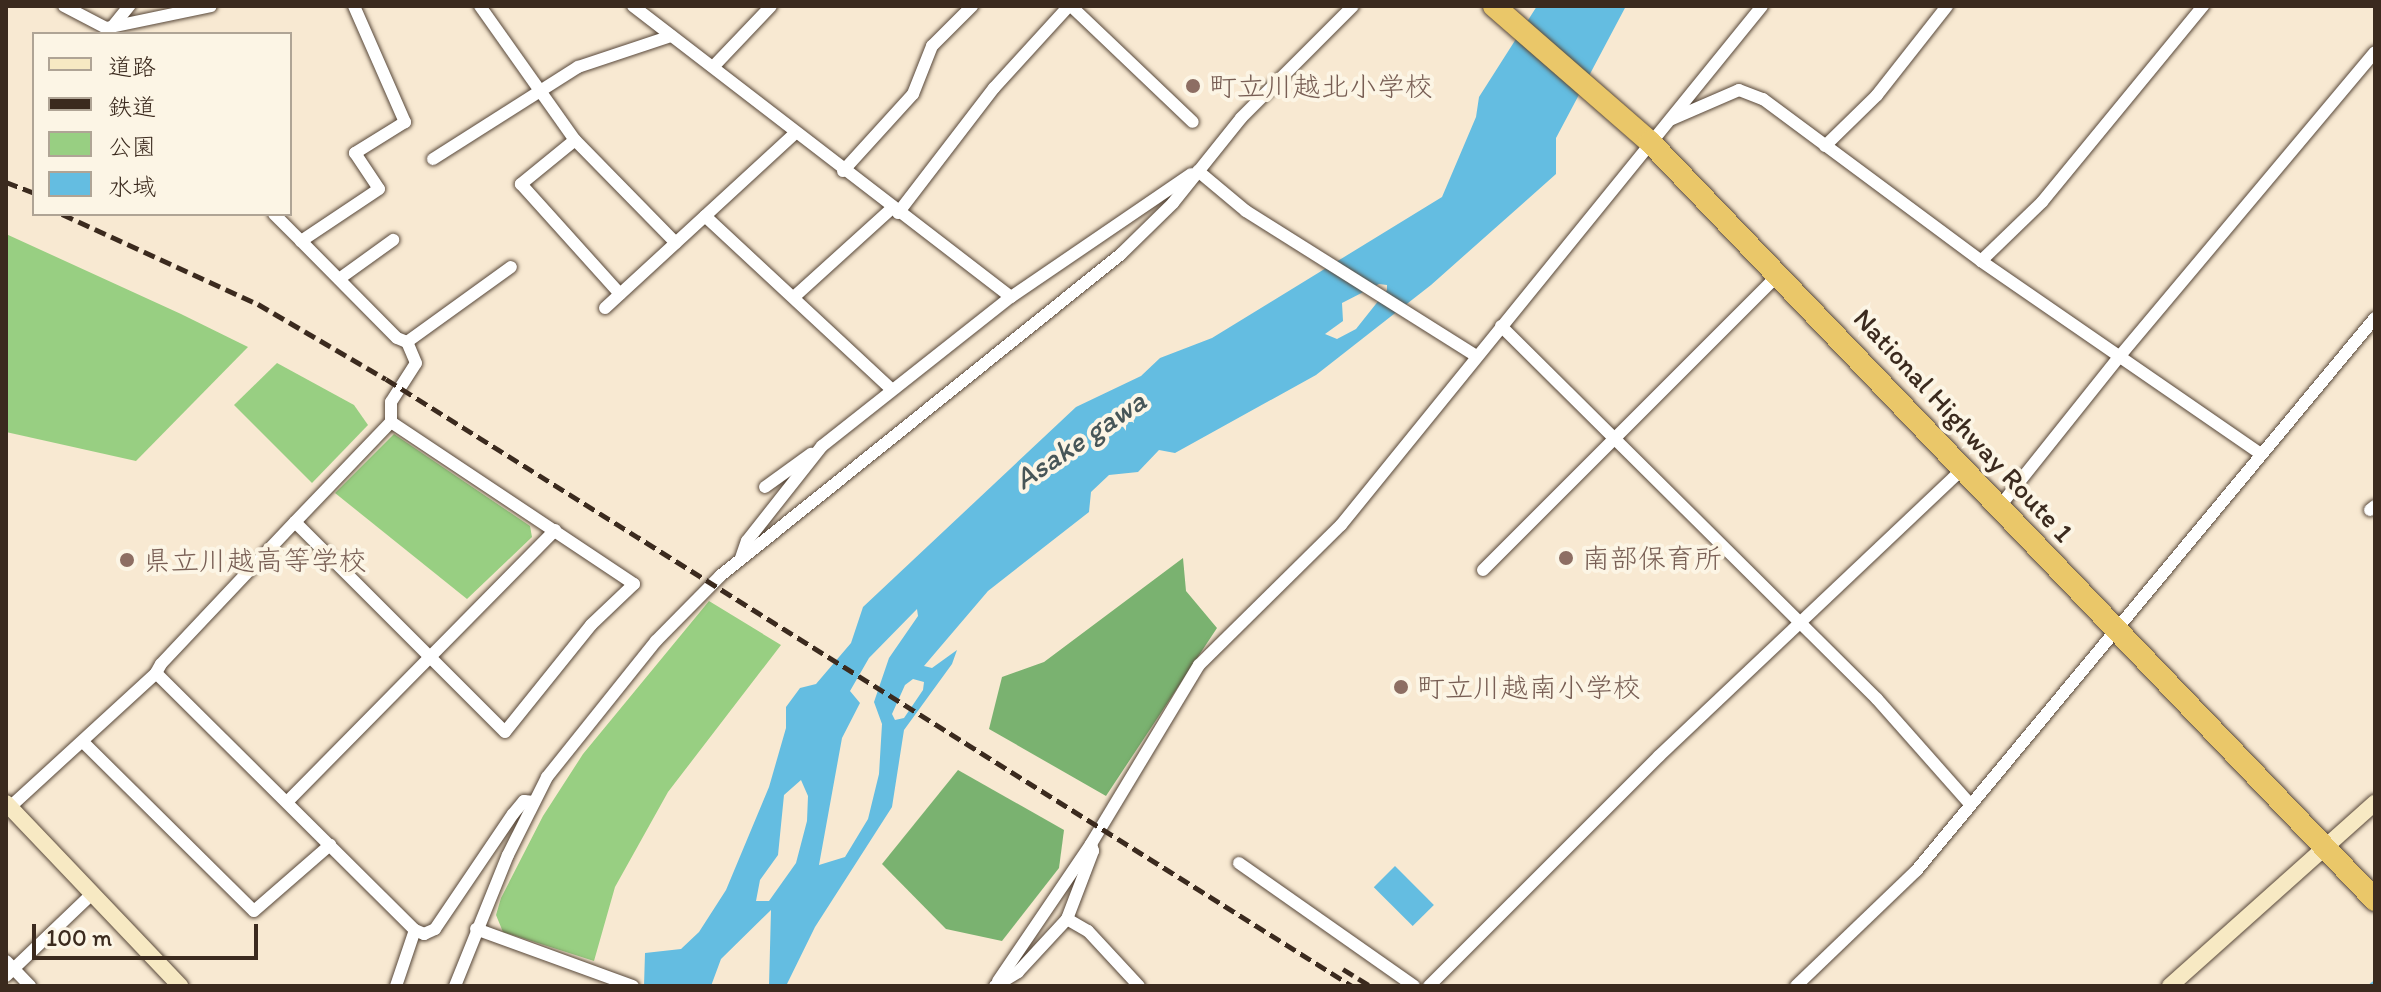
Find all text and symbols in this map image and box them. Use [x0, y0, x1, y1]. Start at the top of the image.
legend [32, 32, 292, 216]
text: 道路 [108, 52, 156, 81]
place label: 町立川越北小学校 [1209, 69, 1433, 103]
marker: 町立川越北小学校 [1184, 77, 1202, 95]
text: 鉄道 [108, 92, 156, 121]
text: 公園 [108, 132, 156, 161]
text: 水域 [108, 172, 156, 201]
street label: National Highway Route 1 [1847, 302, 2081, 548]
water label: Asake gawa [1007, 383, 1153, 497]
place label: 南部保育所 [1582, 541, 1722, 575]
place label: 県立川越高等学校 [143, 543, 367, 577]
marker: 南部保育所 [1557, 549, 1575, 567]
marker: 県立川越高等学校 [118, 551, 136, 569]
place label: 町立川越南小学校 [1417, 670, 1641, 704]
marker: 町立川越南小学校 [1392, 678, 1410, 696]
scale bar [36, 908, 262, 958]
text: 100 m [46, 923, 112, 952]

